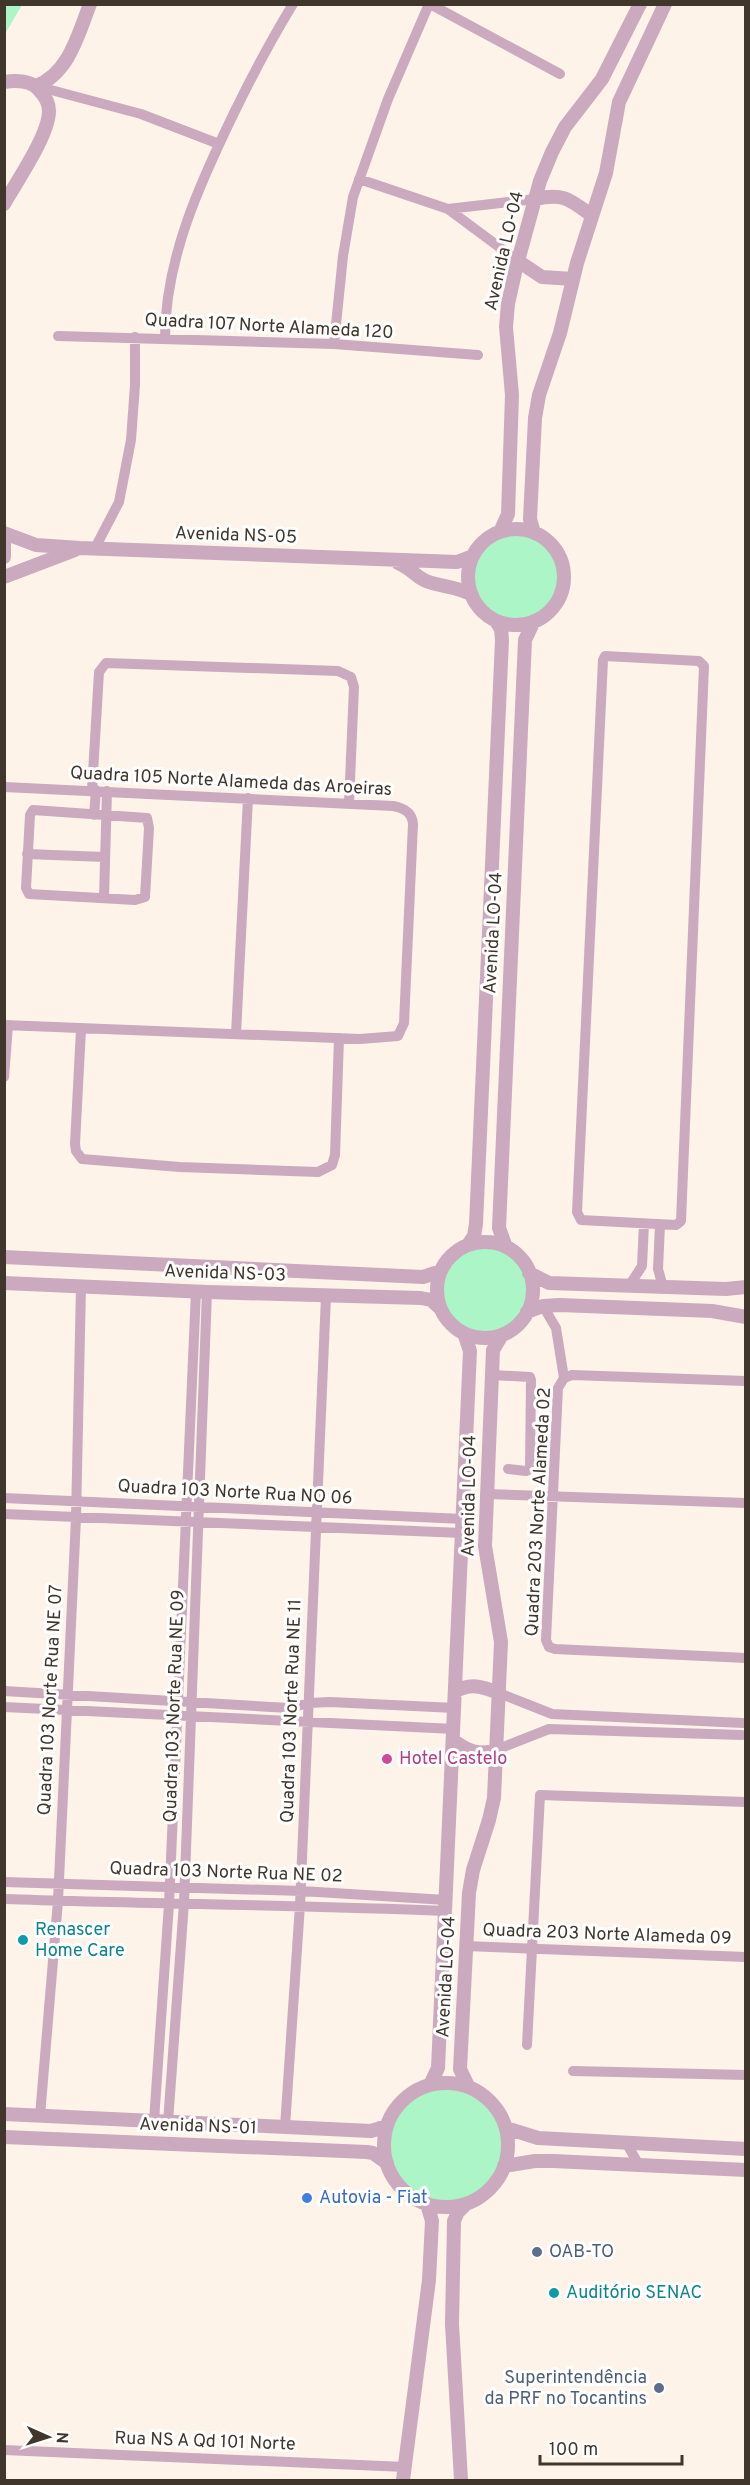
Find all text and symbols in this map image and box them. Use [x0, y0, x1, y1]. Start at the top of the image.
street label: Avenida LO-04 [480, 189, 530, 313]
street label: Quadra 107 Norte Alameda 120 [144, 309, 394, 345]
street label: Avenida NS-05 [174, 522, 298, 550]
street label: Quadra 105 Norte Alameda das Aroeiras [69, 762, 393, 802]
street label: Avenida LO-04 [479, 872, 509, 994]
street label: Avenida NS-03 [164, 1260, 286, 1288]
street label: Quadra 203 Norte Alameda 02 [521, 1387, 557, 1637]
street label: Avenida LO-04 [457, 1435, 483, 1557]
street label: Quadra 103 Norte Rua NO 06 [117, 1475, 353, 1511]
street label: Quadra 103 Norte Rua NE 07 [33, 1584, 69, 1816]
street label: Quadra 103 Norte Rua NE 09 [159, 1589, 191, 1823]
street label: Quadra 103 Norte Rua NE 11 [277, 1599, 307, 1823]
place label: Hotel Castelo [399, 1748, 507, 1771]
marker: Hotel Castelo [380, 1752, 394, 1766]
street label: Quadra 103 Norte Rua NE 02 [109, 1857, 343, 1889]
street label: Avenida LO-04 [432, 1916, 462, 2038]
place label: Renascer Home Care [35, 1919, 125, 1963]
street label: Quadra 203 Norte Alameda 09 [482, 1919, 732, 1951]
marker: Renascer Home Care [16, 1933, 30, 1947]
street label: Avenida NS-01 [139, 2113, 257, 2141]
place label: Autovia - Fiat [319, 2187, 427, 2210]
marker: Autovia - Fiat [300, 2191, 314, 2205]
place label: OAB-TO [549, 2241, 614, 2264]
marker: OAB-TO [530, 2245, 544, 2259]
place label: Auditório SENAC [566, 2282, 702, 2305]
marker: Auditório SENAC [547, 2286, 561, 2300]
place label: Superintendência da PRF no Tocantins [484, 2367, 647, 2411]
marker: Superintendência da PRF no Tocantins [652, 2381, 666, 2395]
north arrow [18, 2407, 78, 2467]
street label: Rua NS A Qd 101 Norte [114, 2427, 296, 2457]
scale bar [540, 2428, 682, 2466]
text: N [51, 2431, 71, 2444]
text: 100 m [549, 2439, 598, 2462]

